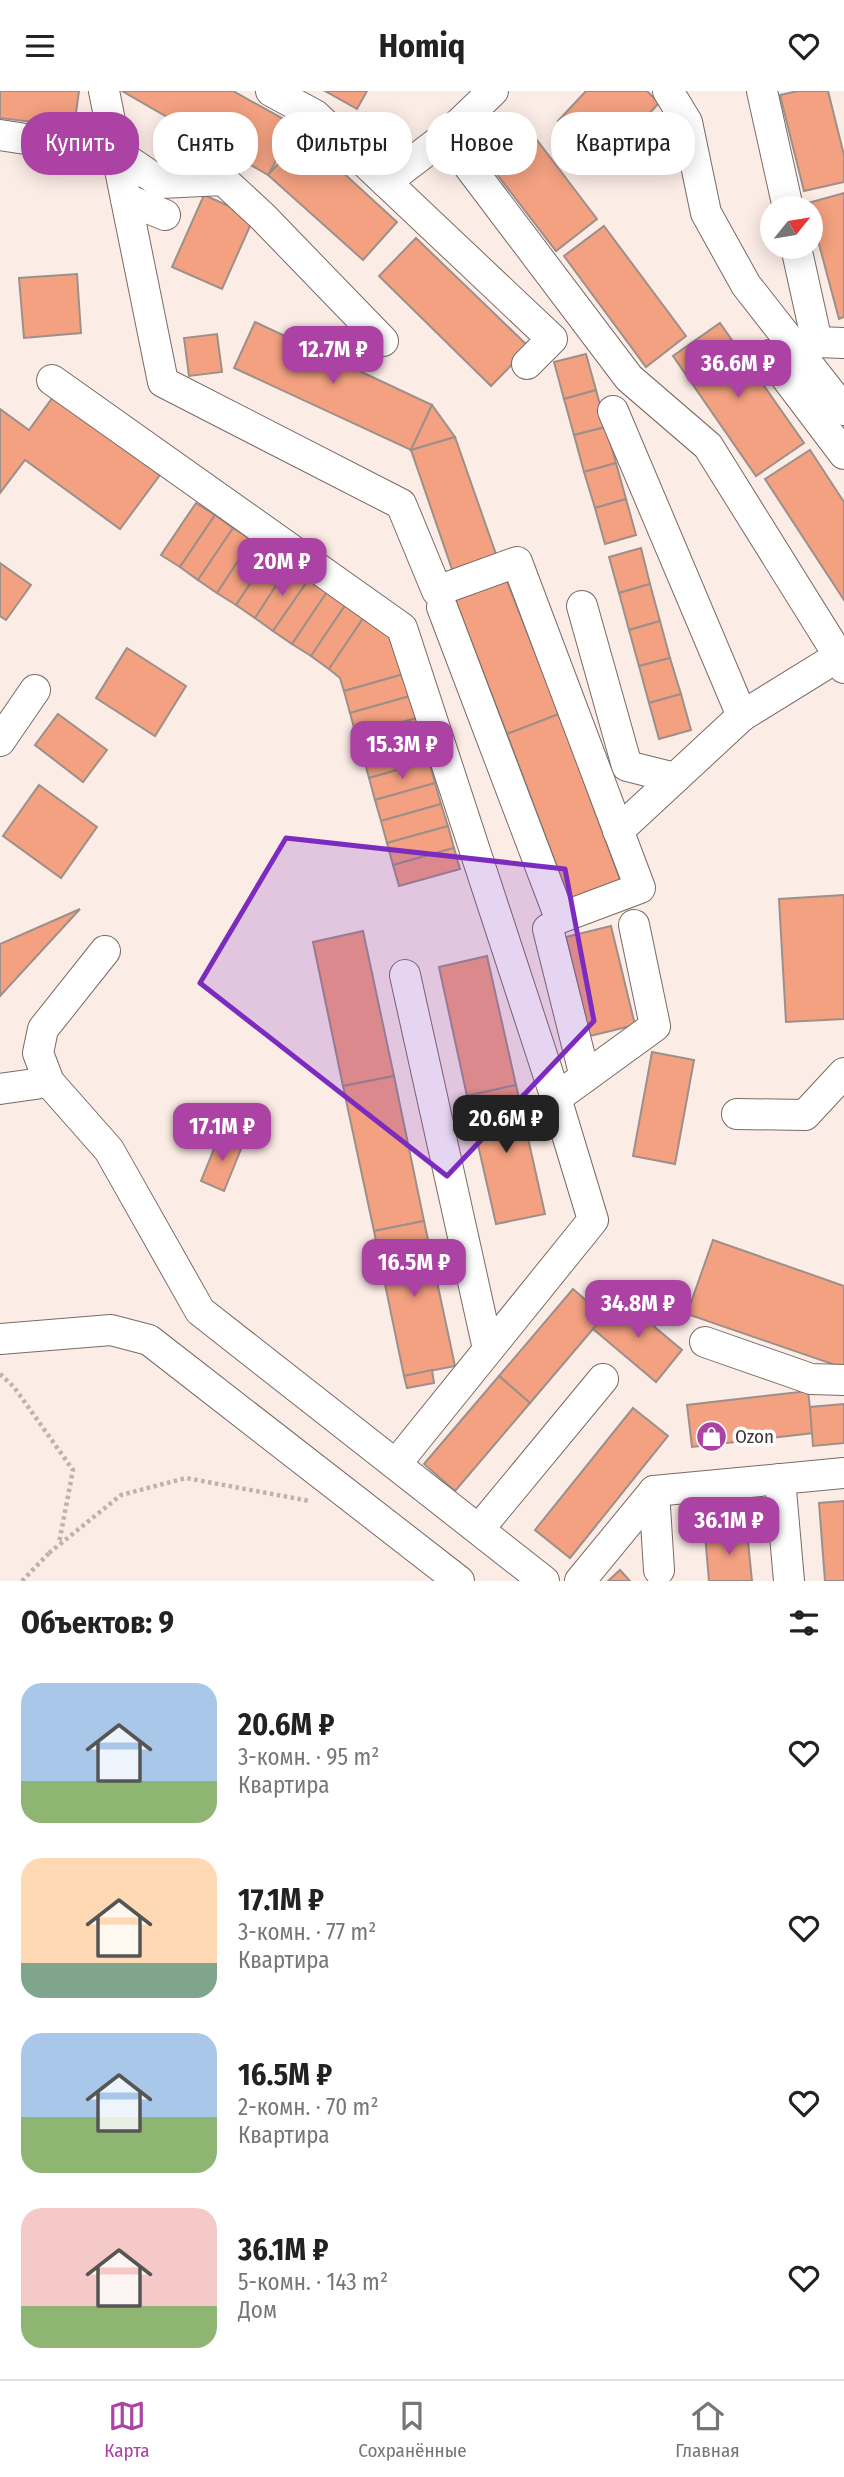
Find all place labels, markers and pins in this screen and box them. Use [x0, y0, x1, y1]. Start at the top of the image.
pin: 12.7M ₽ [268, 327, 398, 386]
pin: 36.6M ₽ [673, 341, 803, 400]
pin: 20M ₽ [233, 539, 331, 598]
pin: 15.3M ₽ [337, 721, 467, 781]
pin: 20.6M ₽ [441, 1095, 571, 1155]
pin: 17.1M ₽ [157, 1103, 287, 1163]
pin: 16.5M ₽ [349, 1239, 479, 1299]
pin: 34.8M ₽ [573, 1281, 703, 1340]
shop icon: Ozon [695, 1419, 729, 1453]
place label: Ozon [735, 1425, 774, 1448]
pin: 36.1M ₽ [664, 1497, 794, 1557]

